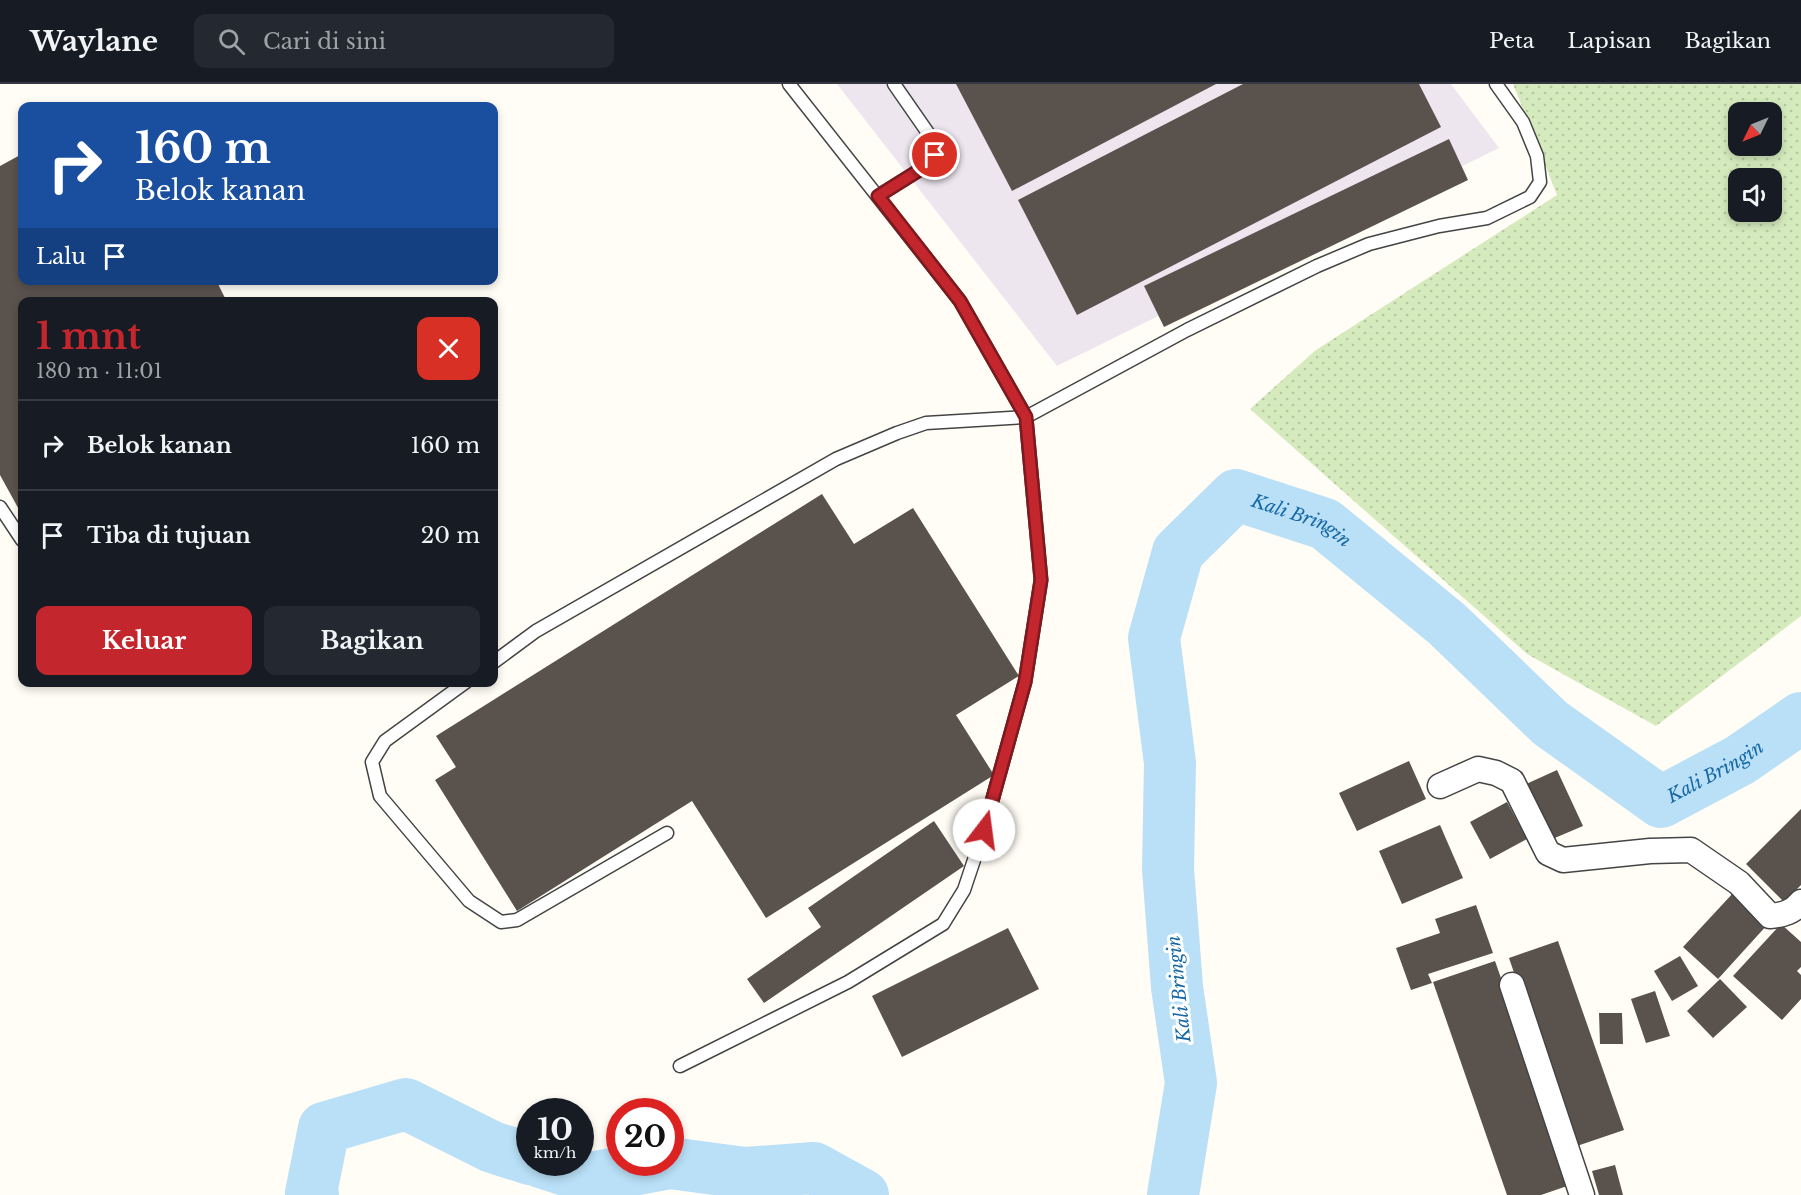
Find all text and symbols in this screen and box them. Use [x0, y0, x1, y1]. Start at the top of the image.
search box [194, 14, 614, 68]
text: Waylane [30, 24, 158, 59]
icon: search [215, 25, 248, 58]
text: Cari di sini [263, 28, 386, 55]
text: Peta [1489, 28, 1535, 54]
text: Lapisan [1568, 28, 1651, 54]
text: Bagikan [1684, 28, 1771, 54]
north arrow [1728, 102, 1782, 156]
map controls [1728, 102, 1782, 222]
text: 160 m [135, 122, 271, 174]
icon: right [36, 126, 114, 204]
pin [909, 129, 960, 180]
icon: arrive [918, 138, 951, 171]
button: sound [1728, 168, 1782, 222]
text: Belok kanan [135, 174, 305, 207]
icon: arrive [98, 240, 131, 273]
text: Lalu [36, 243, 86, 270]
text: 1 mnt [36, 314, 141, 359]
button: close [417, 317, 480, 380]
text: 180 m · 11:01 [36, 359, 162, 383]
icon: right [36, 429, 69, 462]
text: Belok kanan [87, 432, 232, 459]
text: 160 m [410, 432, 480, 459]
water label: Kali Bringin [1248, 489, 1356, 552]
icon: arrive [36, 519, 69, 552]
text: Tiba di tujuan [87, 522, 251, 549]
text: 20 m [421, 522, 480, 549]
button: Keluar [36, 606, 252, 675]
button: Bagikan [264, 606, 480, 675]
water label: Kali Bringin [1662, 736, 1768, 808]
position arrow [952, 798, 1016, 862]
water label: Kali Bringin [1162, 935, 1196, 1044]
speed limit sign: 20 [606, 1098, 684, 1176]
text: 10 [537, 1111, 573, 1148]
text: km/h [534, 1143, 576, 1162]

